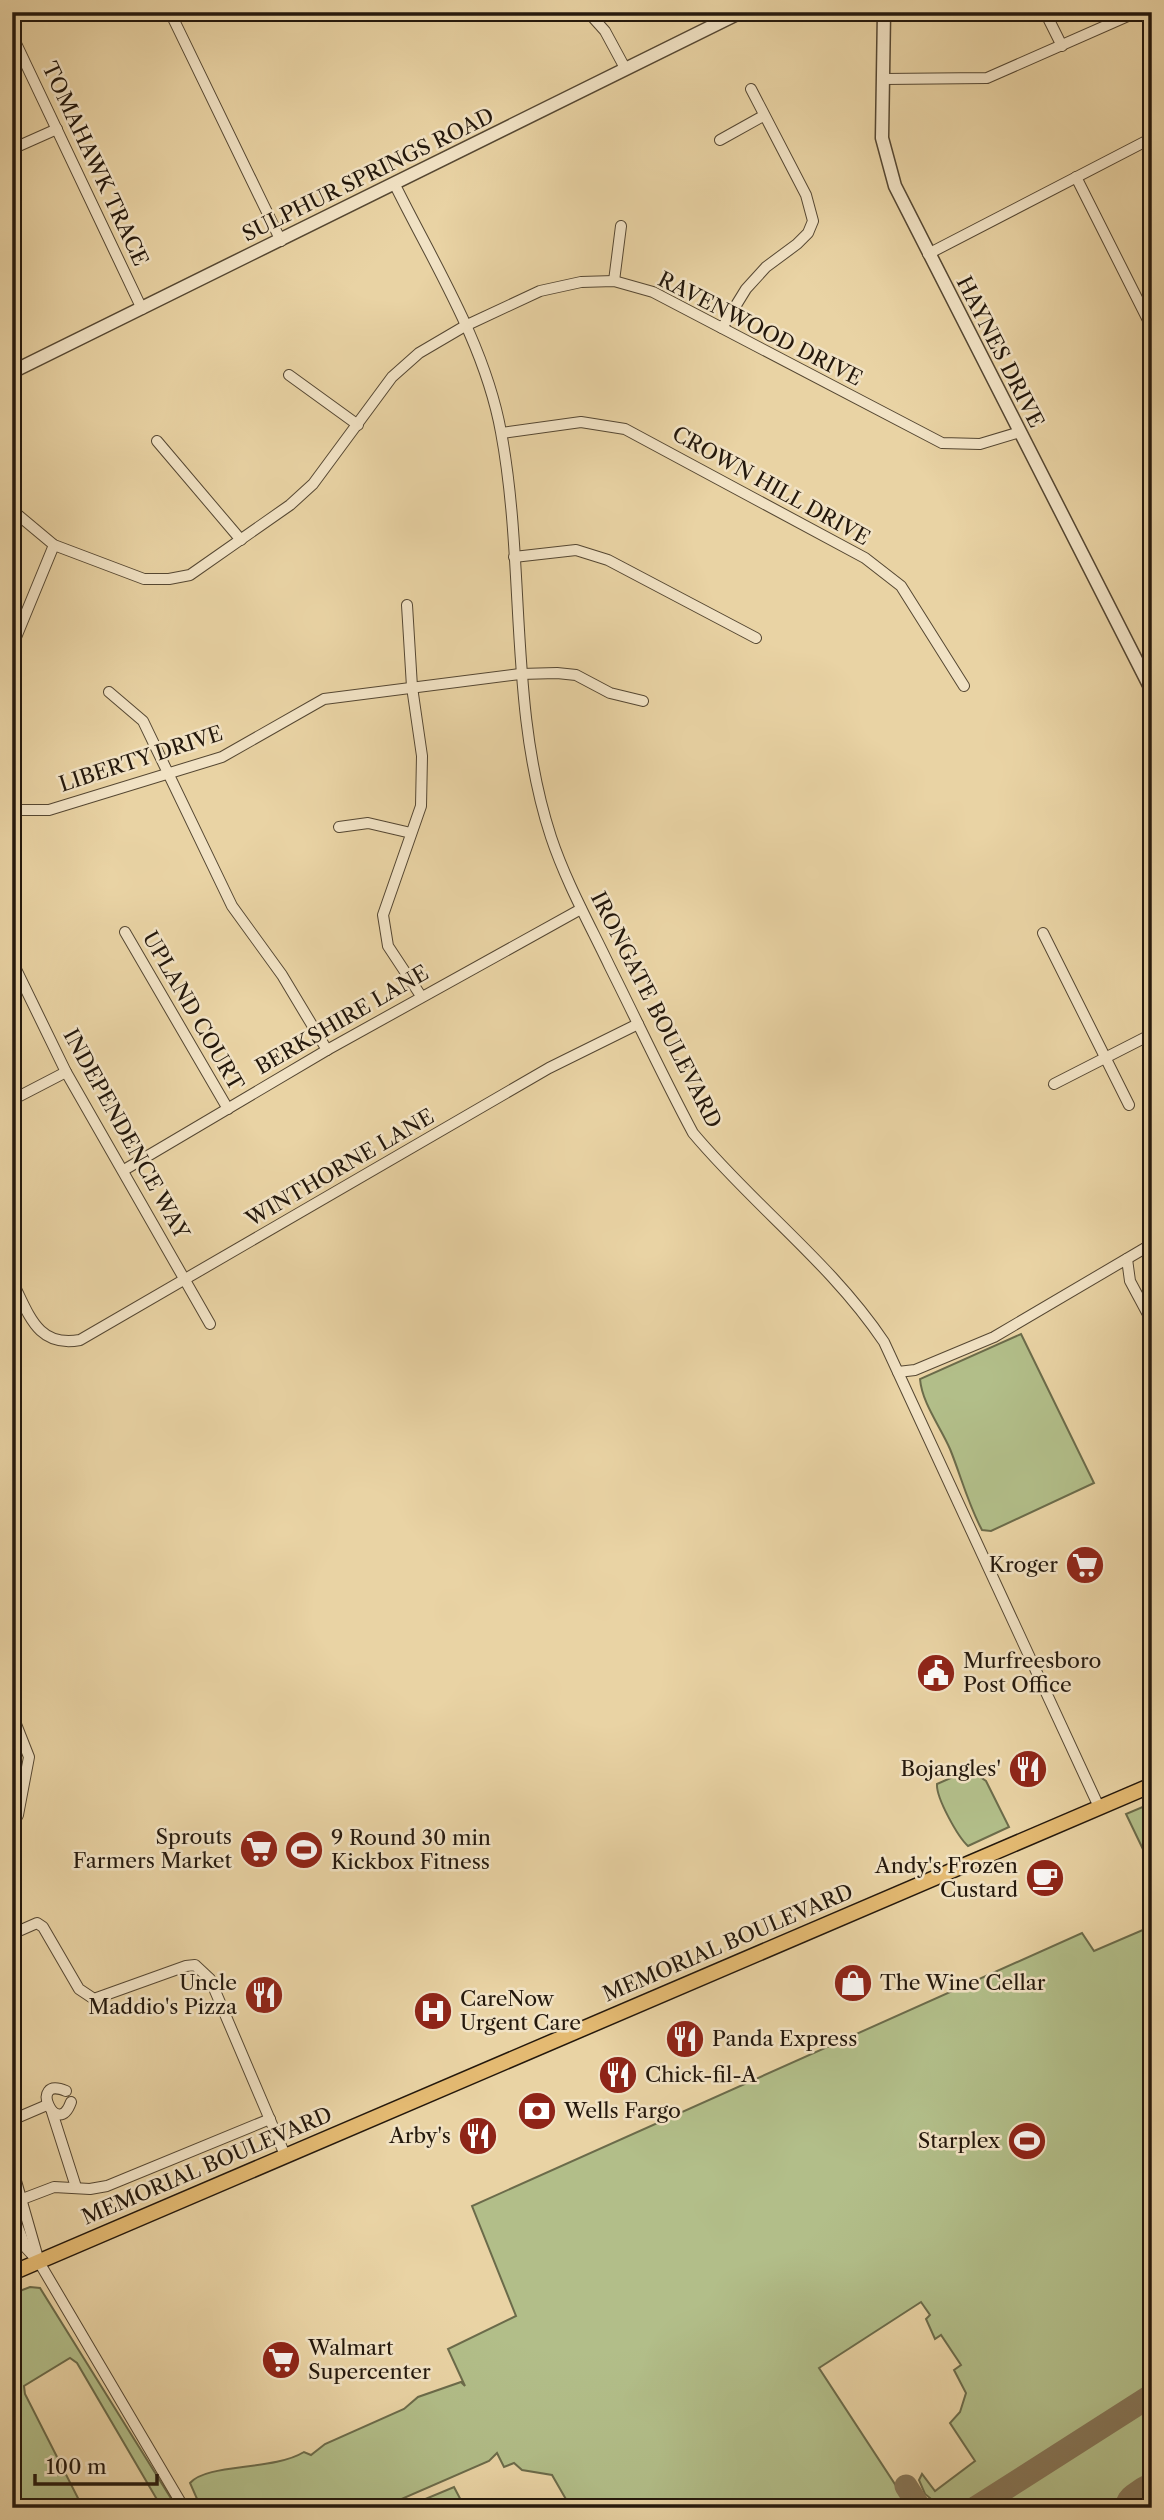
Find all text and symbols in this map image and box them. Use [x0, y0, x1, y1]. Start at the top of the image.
street label: TOMAHAWK TRACE [37, 58, 154, 270]
street label: SULPHUR SPRINGS ROAD [238, 103, 498, 246]
street label: RAVENWOOD DRIVE [654, 266, 866, 391]
street label: HAYNES DRIVE [952, 272, 1049, 432]
street label: CROWN HILL DRIVE [668, 421, 874, 550]
street label: LIBERTY DRIVE [56, 720, 226, 797]
street label: IRONGATE BOULEVARD [586, 888, 727, 1132]
street label: UPLAND COURT [138, 927, 249, 1095]
street label: BERKSHIRE LANE [251, 960, 433, 1079]
street label: INDEPENDENCE WAY [58, 1024, 195, 1244]
street label: WINTHORNE LANE [240, 1104, 438, 1232]
supermarket icon: Kroger [1064, 1544, 1106, 1586]
place label: Kroger [989, 1552, 1058, 1577]
place label: Murfreesboro Post Office [963, 1648, 1101, 1697]
public building icon: Murfreesboro Post Office [915, 1652, 957, 1694]
restaurant icon: Bojangles' [1007, 1748, 1049, 1790]
place label: Bojangles' [901, 1756, 1001, 1781]
place label: Sprouts Farmers Market [73, 1824, 233, 1873]
place label: 9 Round 30 min Kickbox Fitness [331, 1825, 491, 1874]
supermarket icon: Sprouts Farmers Market [238, 1828, 280, 1870]
sports icon: 9 Round 30 min Kickbox Fitness [283, 1829, 325, 1871]
place label: Andy's Frozen Custard [874, 1853, 1018, 1902]
cafe icon: Andy's Frozen Custard [1024, 1857, 1066, 1899]
street label: MEMORIAL BOULEVARD [599, 1878, 857, 2007]
shop icon: The Wine Cellar [832, 1962, 874, 2004]
place label: Uncle Maddio's Pizza [88, 1970, 238, 2019]
place label: The Wine Cellar [880, 1970, 1046, 1995]
restaurant icon: Uncle Maddio's Pizza [243, 1974, 285, 2016]
place label: CareNow Urgent Care [460, 1986, 581, 2035]
hospital icon: CareNow Urgent Care [412, 1990, 454, 2032]
restaurant icon: Panda Express [664, 2018, 706, 2060]
place label: Panda Express [712, 2026, 857, 2051]
restaurant icon: Chick-fil-A [597, 2054, 639, 2096]
place label: Chick-fil-A [645, 2062, 757, 2087]
bank icon: Wells Fargo [516, 2090, 558, 2132]
place label: Wells Fargo [563, 2098, 681, 2123]
street label: MEMORIAL BOULEVARD [78, 2101, 336, 2230]
restaurant icon: Arby's [457, 2115, 499, 2157]
sports icon: Starplex [1006, 2120, 1048, 2162]
place label: Arby's [388, 2123, 451, 2148]
place label: Starplex [918, 2128, 1001, 2153]
place label: Walmart Supercenter [307, 2335, 431, 2384]
supermarket icon: Walmart Supercenter [260, 2339, 302, 2381]
scale bar [35, 2443, 158, 2487]
text: 100 m [46, 2454, 107, 2479]

